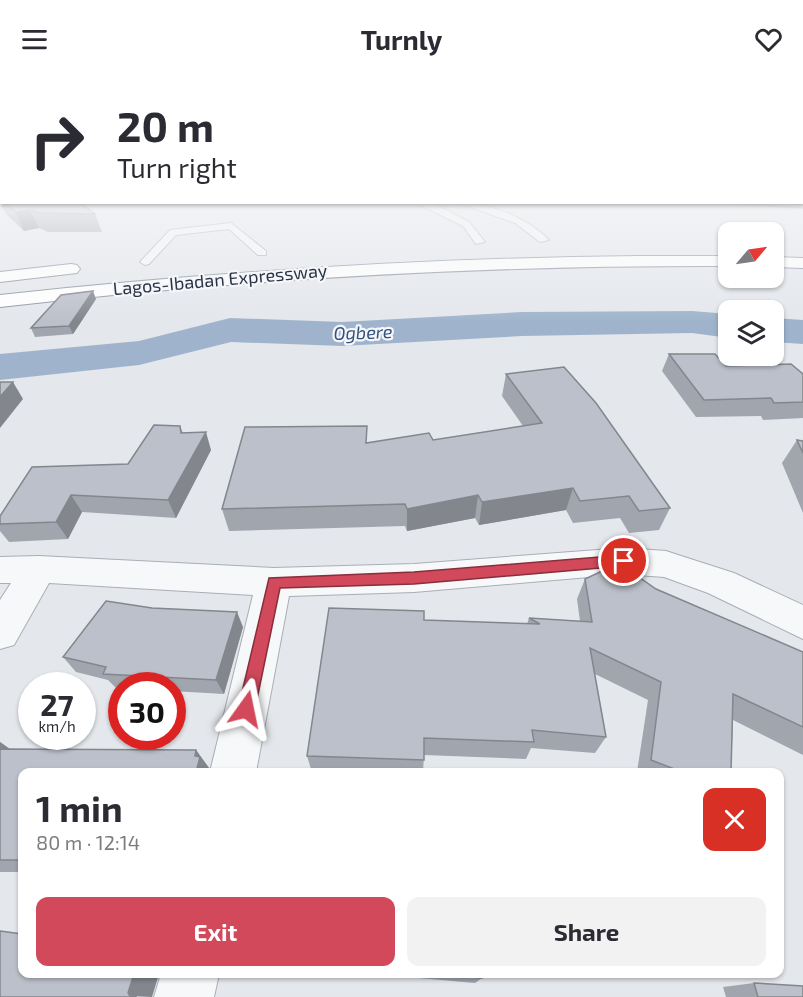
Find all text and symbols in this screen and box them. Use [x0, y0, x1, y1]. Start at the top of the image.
icon: menu [18, 23, 51, 56]
text: Turnly [361, 23, 442, 55]
icon: heart [752, 23, 785, 56]
text: 20 m [117, 100, 214, 150]
icon: right [18, 102, 96, 180]
text: Turn right [117, 151, 237, 183]
north arrow [718, 222, 784, 288]
map controls [718, 222, 784, 366]
street label: Lagos-Ibadan Expressway [112, 259, 329, 299]
button: layers [718, 300, 784, 366]
water label: Ogbere [333, 320, 393, 344]
pin [598, 535, 649, 586]
icon: arrive [607, 544, 640, 577]
speed limit sign: 30 [108, 672, 186, 750]
position arrow [214, 677, 278, 741]
text: 27 [40, 686, 74, 722]
text: km/h [38, 717, 76, 735]
text: 1 min [36, 786, 123, 829]
button: close [703, 788, 766, 851]
text: 80 m · 12:14 [36, 830, 140, 854]
button: Exit [36, 897, 395, 966]
button: Share [407, 897, 766, 966]

